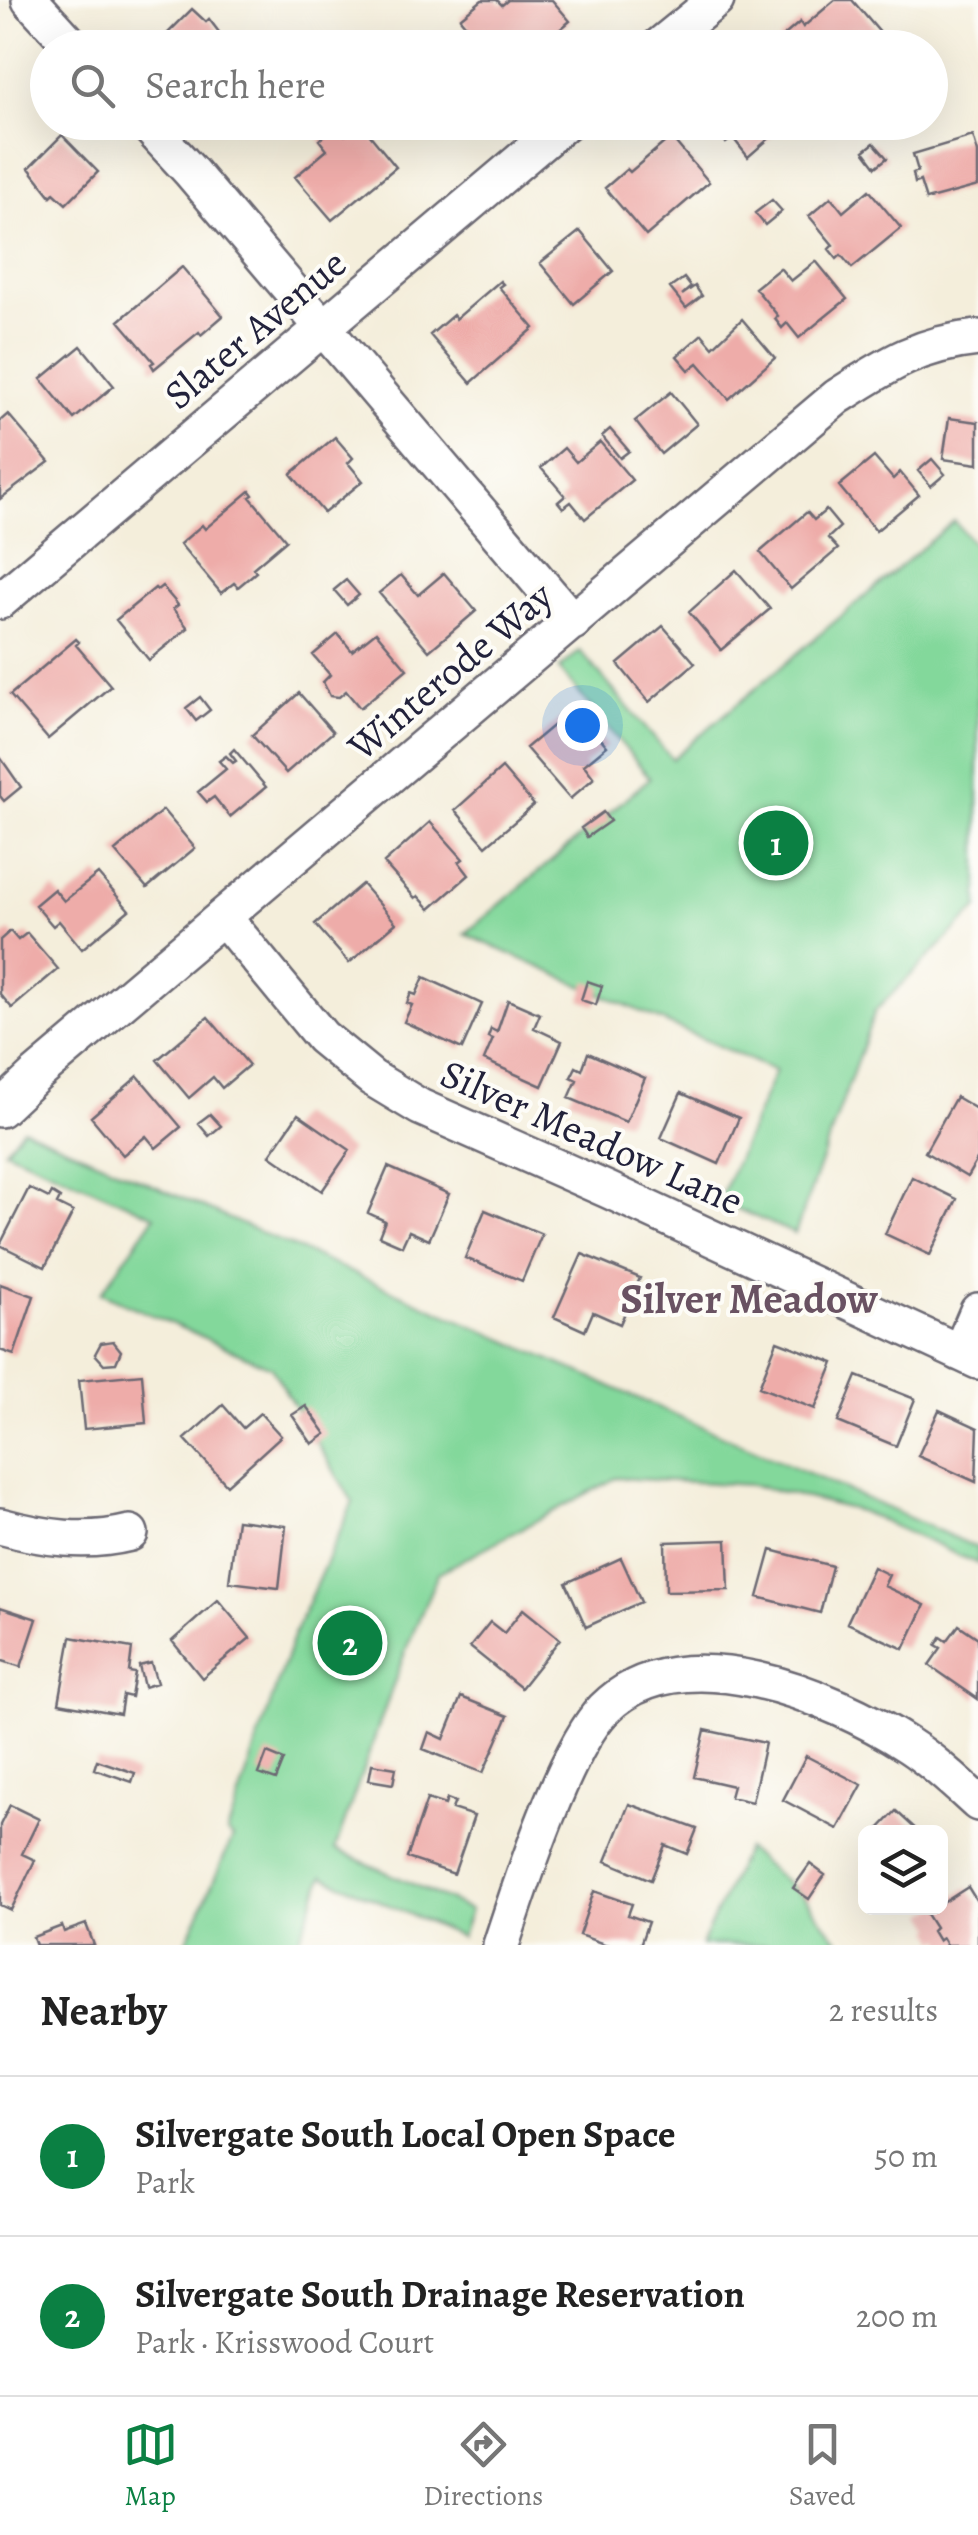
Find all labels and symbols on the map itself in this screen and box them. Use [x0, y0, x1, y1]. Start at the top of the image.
street label: Slater Avenue [152, 236, 358, 422]
street label: Winterode Way [335, 568, 565, 774]
your location [557, 700, 608, 751]
pin: 1 [744, 806, 808, 880]
street label: Silver Meadow Lane [432, 1046, 752, 1228]
district label: Silver Meadow [620, 1270, 879, 1327]
pin: 2 [318, 1606, 382, 1680]

